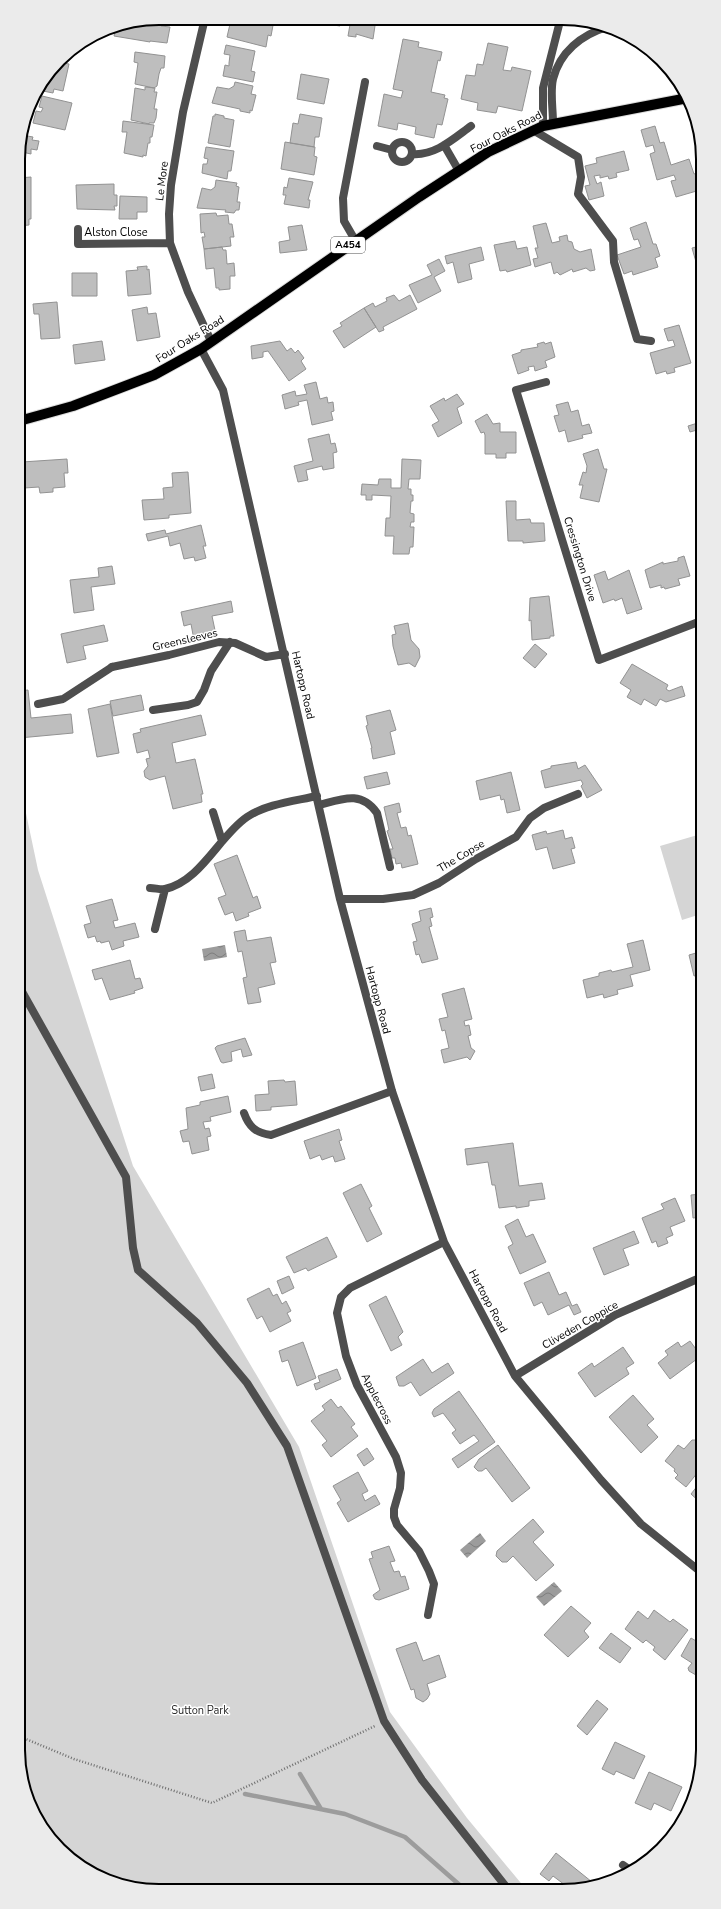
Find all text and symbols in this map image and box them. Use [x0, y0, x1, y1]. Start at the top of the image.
street label: Four Oaks Road [468, 108, 544, 156]
street label: Le More [152, 160, 172, 202]
street label: Alston Close [84, 225, 148, 240]
road number: A454 [331, 237, 365, 253]
street label: Four Oaks Road [153, 312, 227, 366]
street label: Cressington Drive [560, 515, 600, 603]
street label: Greensleeves [151, 625, 219, 655]
street label: Hartopp Road [288, 649, 318, 721]
street label: The Copse [435, 836, 487, 876]
street label: Hartopp Road [362, 964, 394, 1036]
street label: Hartopp Road [465, 1267, 511, 1335]
street label: Cliveden Coppice [539, 1297, 621, 1353]
street label: Applecross [358, 1371, 396, 1427]
park label: Sutton Park [171, 1703, 229, 1718]

